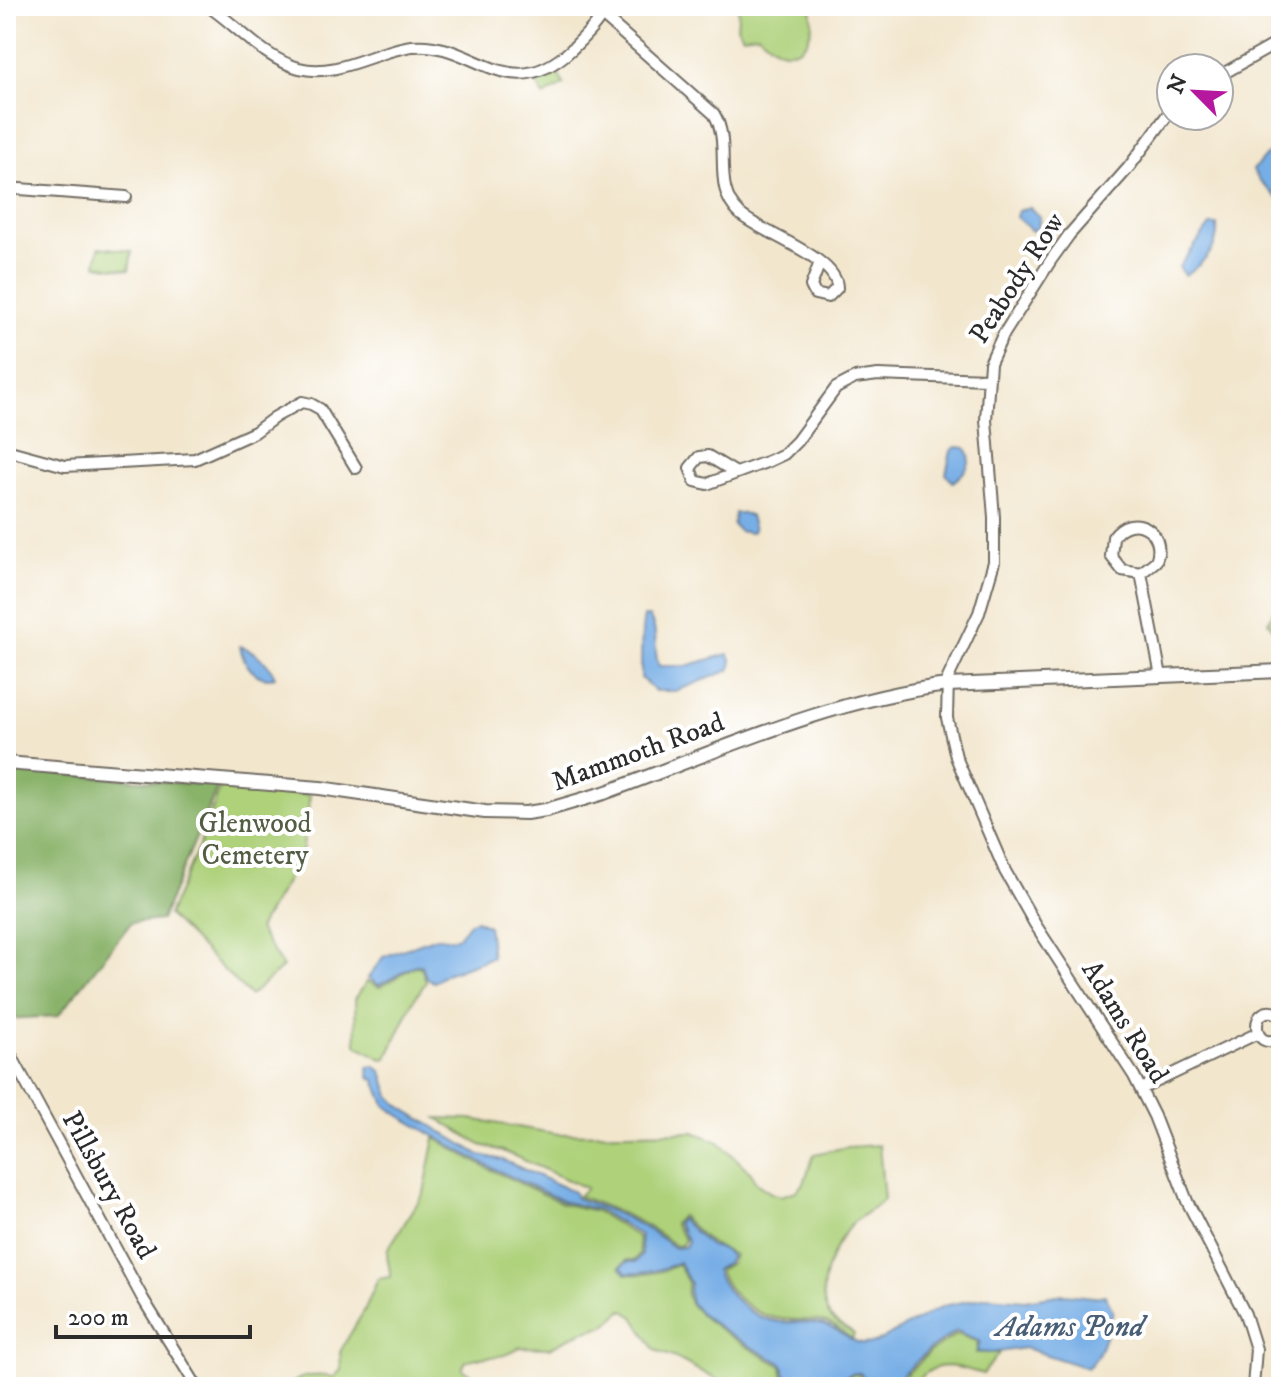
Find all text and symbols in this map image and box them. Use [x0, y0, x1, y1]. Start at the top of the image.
north arrow [1155, 52, 1235, 132]
text: N [1162, 71, 1194, 98]
street label: Peabody Row [962, 206, 1072, 350]
street label: Mammoth Road [547, 705, 729, 799]
park label: Glenwood Cemetery [198, 806, 312, 873]
street label: Adams Road [1074, 954, 1176, 1090]
street label: Pillsbury Road [54, 1105, 164, 1265]
scale bar [56, 1289, 250, 1339]
text: 200 m [68, 1303, 129, 1333]
water label: Adams Pond [993, 1309, 1149, 1346]

